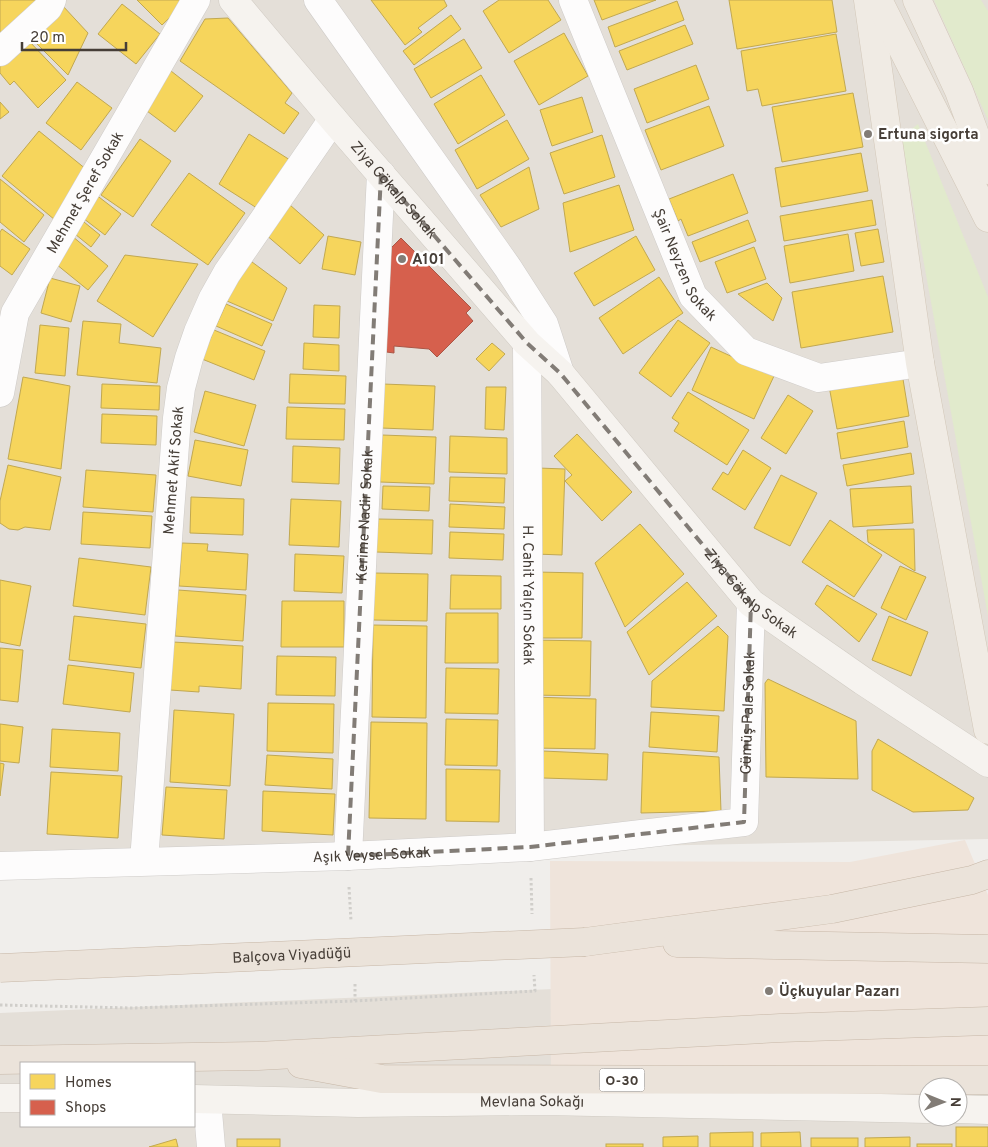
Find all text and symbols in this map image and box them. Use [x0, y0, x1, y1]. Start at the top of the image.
scale bar [22, 20, 126, 52]
text: 20 m [30, 29, 65, 48]
place label: Ertuna sigorta [878, 126, 979, 145]
street label: Mehmet Şeref Sokak [43, 128, 129, 257]
marker: Ertuna sigorta [862, 128, 874, 140]
street label: Ziya Gökalp Sokak [346, 138, 441, 244]
street label: Şair Neyzen Sokak [648, 206, 720, 326]
place label: A101 [412, 251, 444, 270]
marker: A101 [396, 253, 408, 265]
street label: Mehmet Akif Sokak [160, 405, 190, 535]
street label: Kerime Nadir Sokak [353, 449, 379, 582]
street label: H. Cahit Yalçın Sokak [517, 525, 537, 665]
street label: Ziya Gökalp Sokak [699, 546, 801, 644]
street label: Gümüş Pala Sokak [738, 651, 760, 775]
street label: Aşık Veysel Sokak [312, 844, 432, 868]
street label: Balçova Viyadüğü [232, 944, 352, 969]
place label: Üçkuyular Pazarı [779, 981, 900, 1002]
marker: Üçkuyular Pazarı [763, 985, 775, 997]
legend [20, 1062, 195, 1127]
road number: O-30 [600, 1068, 644, 1092]
text: Homes [65, 1074, 112, 1093]
north arrow [918, 1077, 968, 1127]
street label: Mevlana Sokağı [479, 1093, 584, 1113]
text: N [946, 1097, 963, 1107]
text: Shops [65, 1099, 106, 1118]

